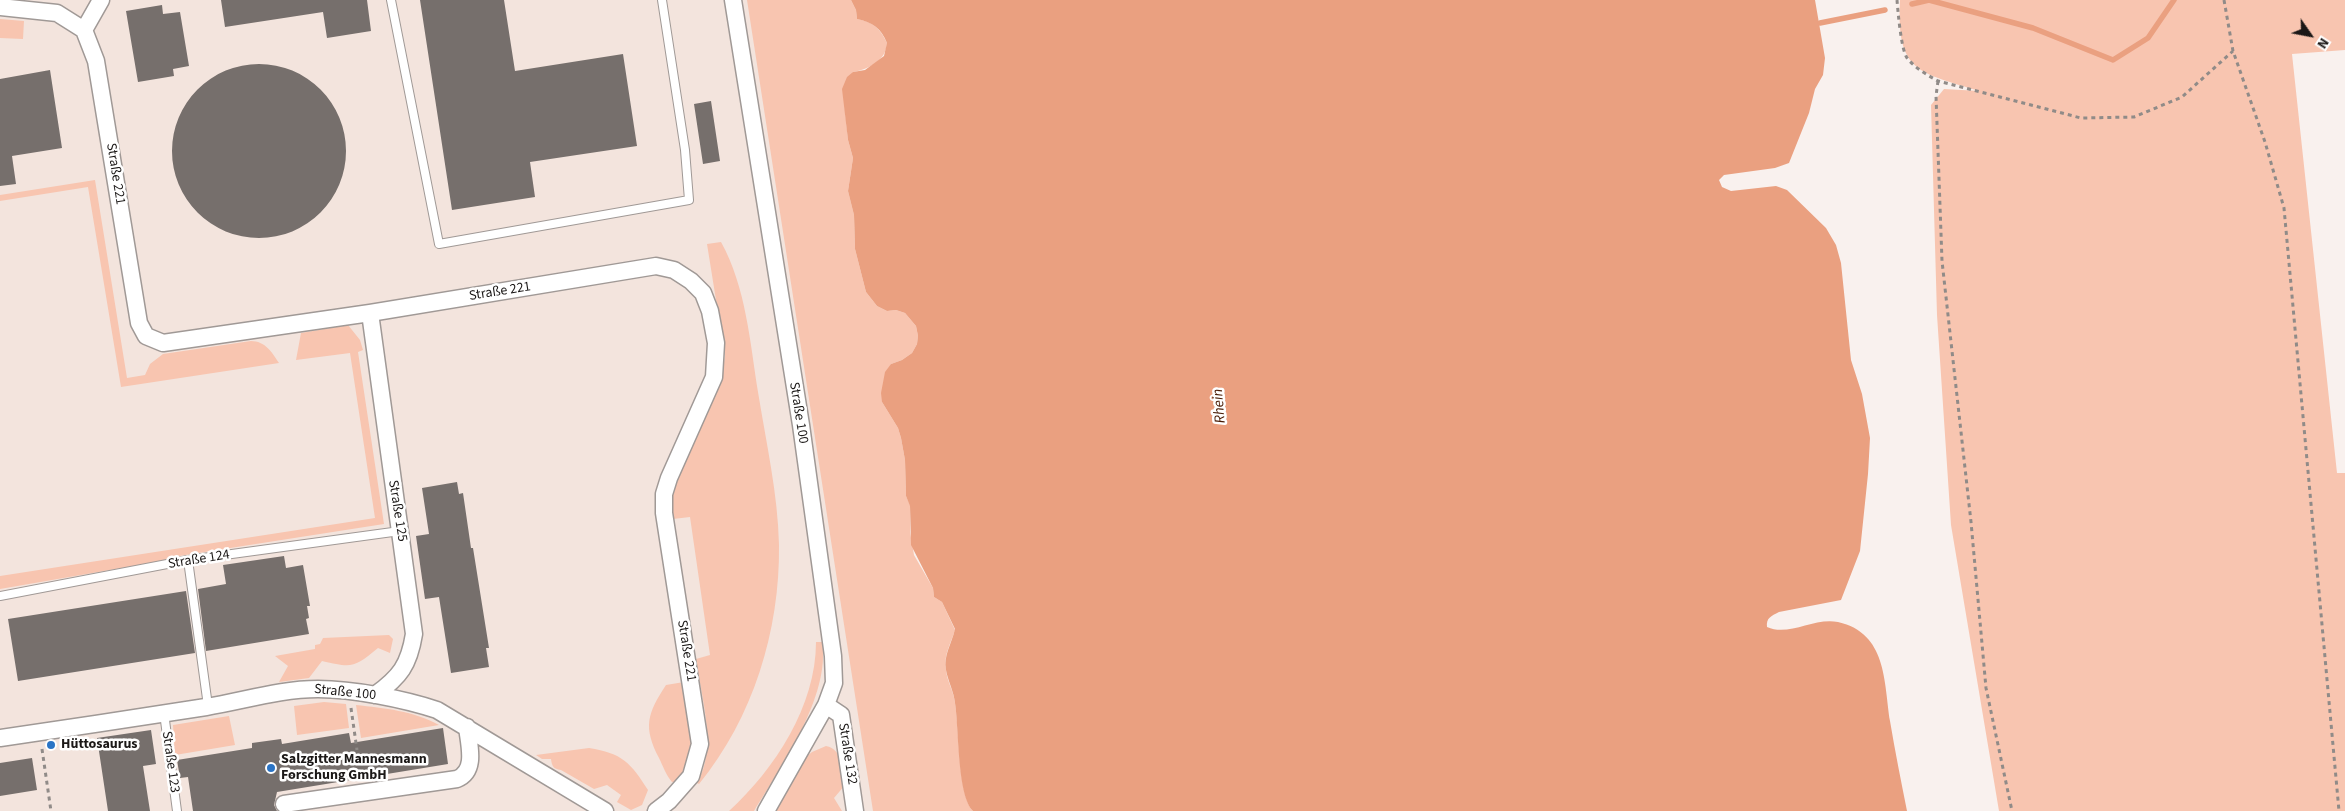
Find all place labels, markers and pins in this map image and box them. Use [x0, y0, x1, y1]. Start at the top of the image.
place label: Hüttosaurus [61, 737, 138, 753]
marker: Hüttosaurus [45, 739, 57, 751]
place label: Salzgitter Mannesmann Forschung GmbH [281, 752, 427, 784]
marker: Salzgitter Mannesmann Forschung GmbH [265, 762, 277, 774]

